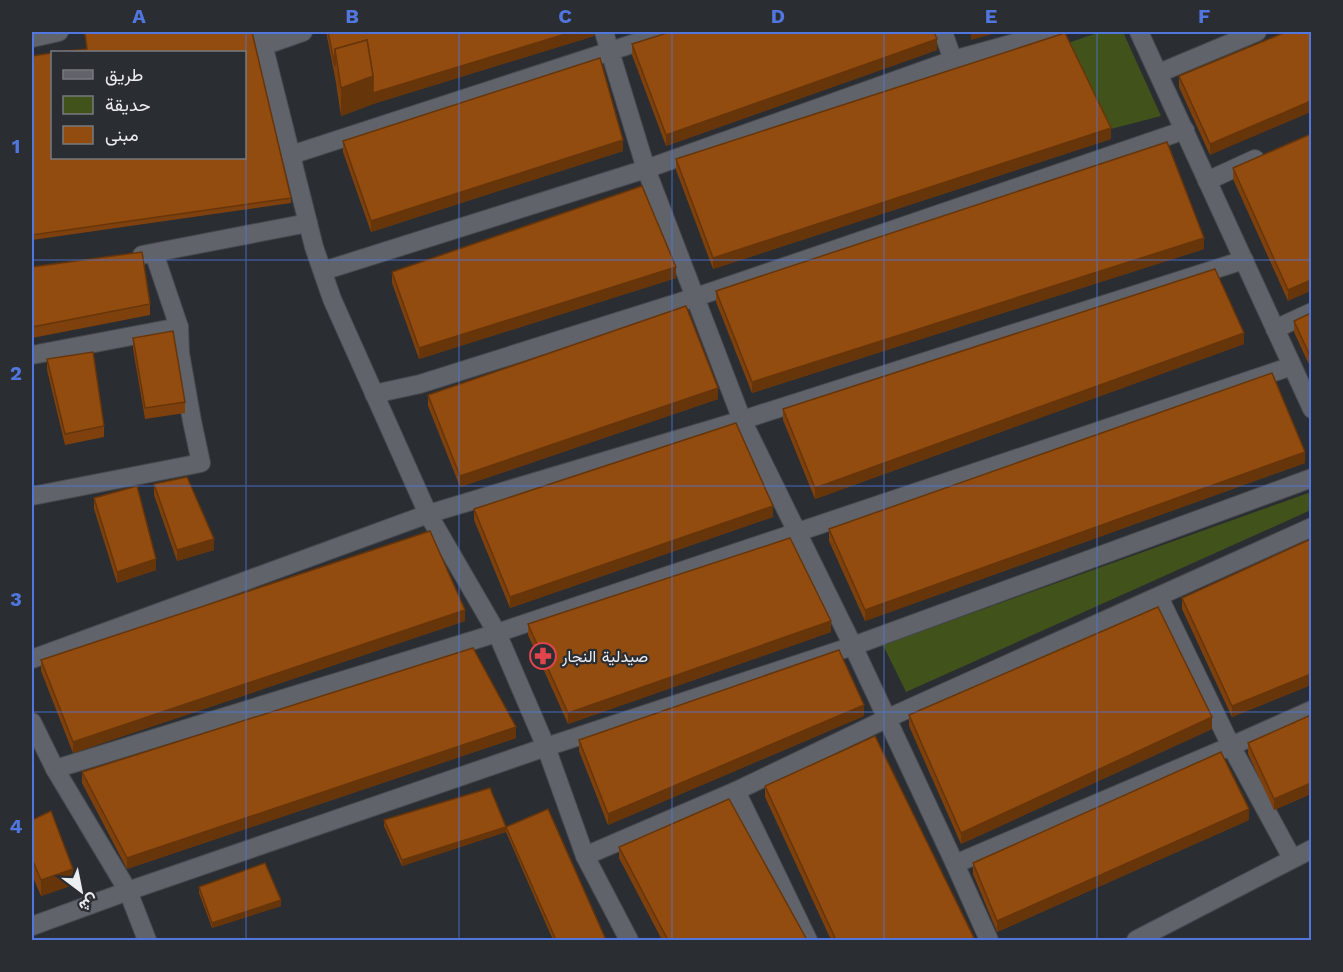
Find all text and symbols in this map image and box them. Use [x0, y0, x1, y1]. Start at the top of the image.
text: A [132, 4, 146, 28]
text: B [345, 4, 359, 28]
text: C [558, 4, 572, 28]
text: D [771, 4, 785, 28]
text: E [985, 4, 997, 28]
text: F [1198, 4, 1210, 28]
legend [51, 51, 246, 159]
text: طريق [105, 64, 143, 86]
text: حديقة [105, 94, 151, 115]
text: مبنى [105, 124, 139, 146]
text: 1 [12, 134, 20, 158]
text: 2 [10, 361, 22, 385]
text: 3 [10, 587, 22, 611]
pharmacy icon: صيدلية النجار [528, 641, 558, 671]
place label: صيدلية النجار [561, 647, 648, 667]
text: 4 [10, 814, 23, 838]
north arrow [51, 861, 111, 921]
text: ش [75, 890, 102, 916]

